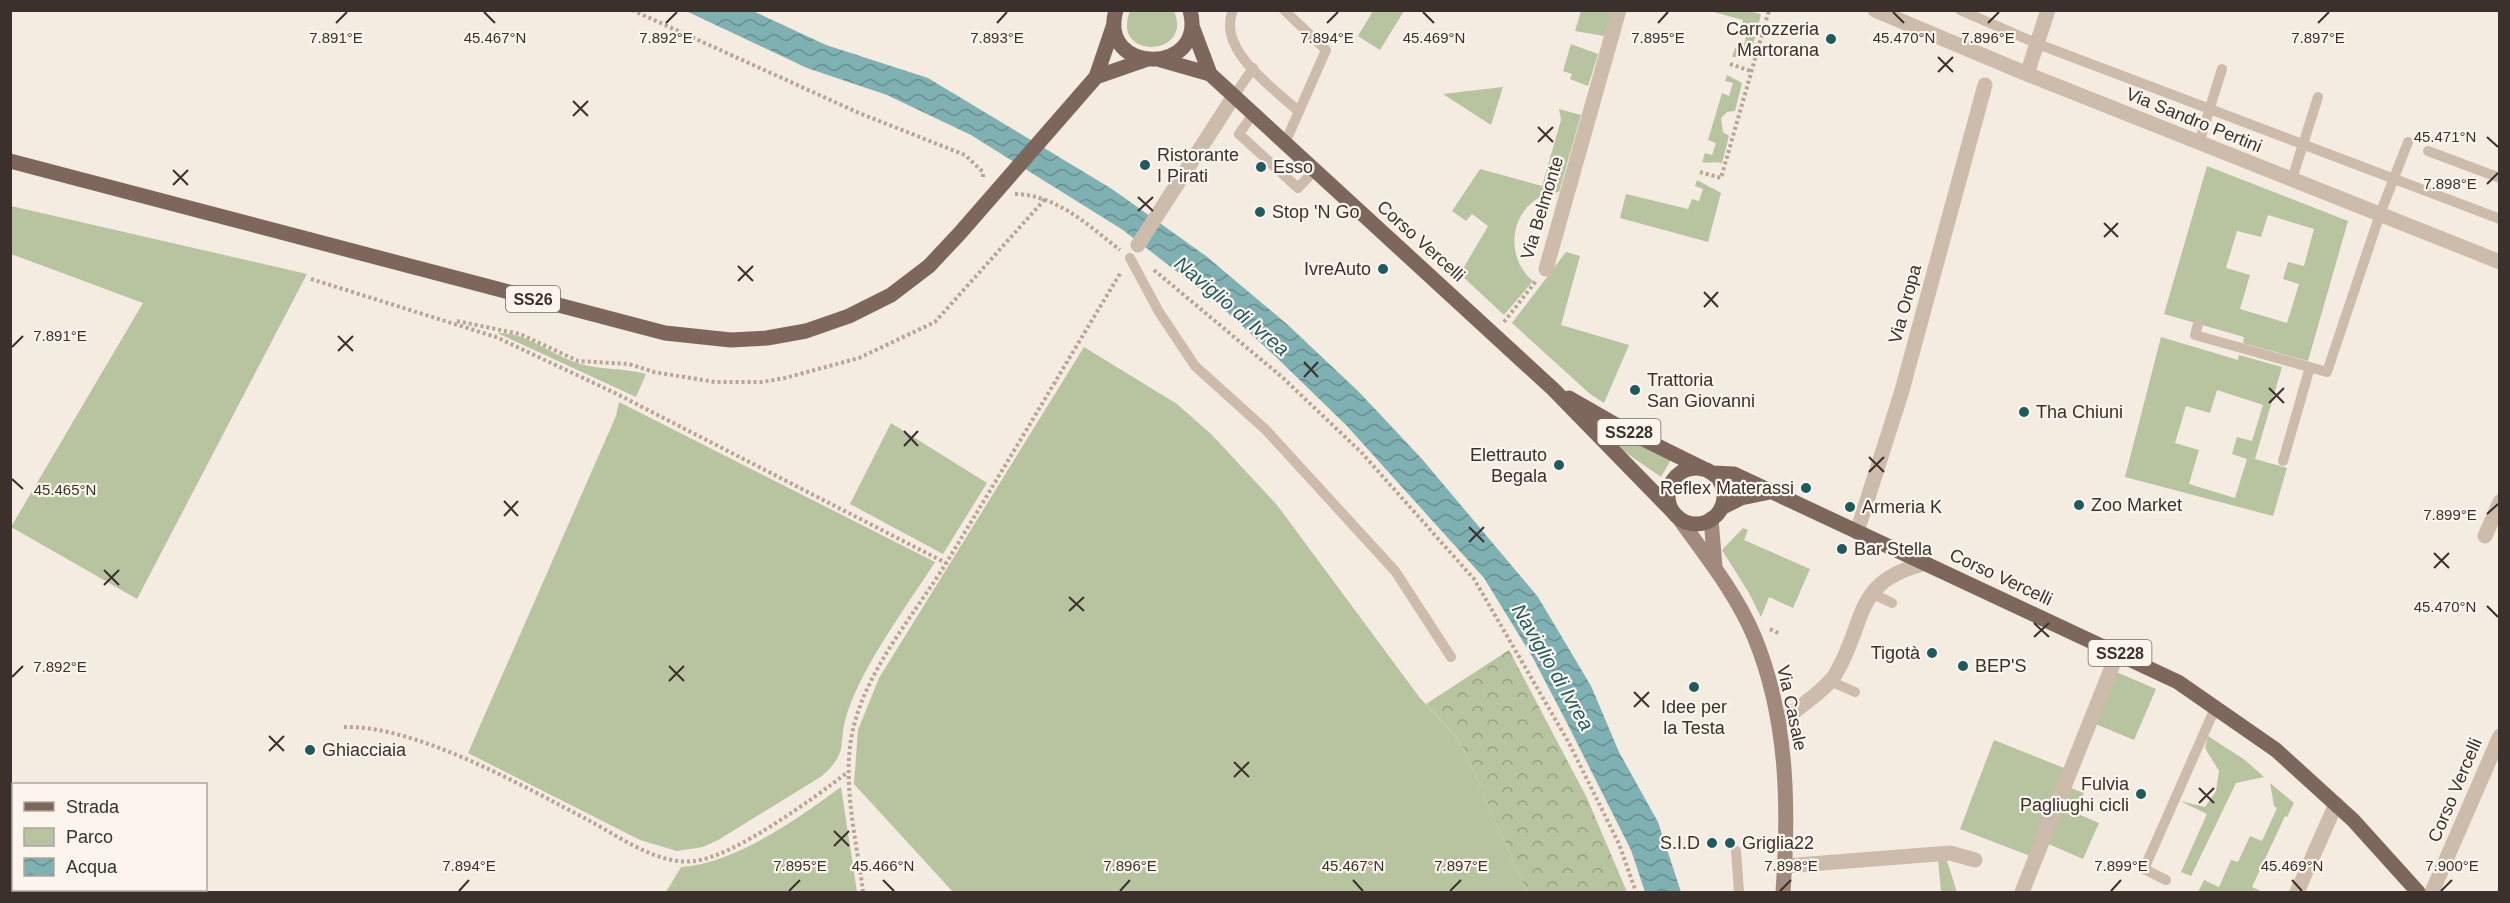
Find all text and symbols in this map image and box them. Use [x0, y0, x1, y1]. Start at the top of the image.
place label: Carrozzeria Martorana [1726, 19, 1820, 60]
text: 7.891°E [309, 29, 363, 46]
text: 45.467°N [464, 29, 526, 46]
text: 7.892°E [639, 29, 693, 46]
text: 7.893°E [970, 29, 1024, 46]
text: 7.894°E [1300, 29, 1354, 46]
text: 45.469°N [1403, 29, 1465, 46]
text: 7.895°E [1631, 29, 1685, 46]
text: 45.470°N [1873, 29, 1935, 46]
text: 7.896°E [1961, 29, 2015, 46]
text: 7.897°E [2291, 29, 2345, 46]
marker: Carrozzeria Martorana [1824, 32, 1838, 46]
street label: Via Sandro Pertini [2123, 84, 2265, 156]
text: 45.471°N [2414, 128, 2476, 145]
place label: Ristorante I Pirati [1157, 145, 1239, 186]
street label: Via Belmonte [1517, 154, 1567, 262]
place label: Esso [1273, 157, 1313, 177]
marker: Ristorante I Pirati [1138, 158, 1152, 172]
marker: Esso [1254, 160, 1268, 174]
text: 7.898°E [2423, 175, 2477, 192]
street label: Corso Vercelli [1373, 196, 1469, 286]
place label: Stop 'N Go [1272, 202, 1359, 222]
marker: Stop 'N Go [1253, 205, 1267, 219]
water label: Naviglio di Ivrea [1170, 252, 1294, 360]
place label: IvreAuto [1304, 259, 1371, 279]
street label: Via Oropa [1885, 261, 1925, 346]
marker: IvreAuto [1376, 262, 1390, 276]
road number: SS26 [506, 286, 560, 312]
text: 7.891°E [33, 327, 87, 344]
place label: Trattoria San Giovanni [1647, 370, 1755, 411]
marker: Trattoria San Giovanni [1628, 383, 1642, 397]
place label: Tha Chiuni [2036, 402, 2123, 422]
marker: Tha Chiuni [2017, 405, 2031, 419]
road number: SS228 [1598, 419, 1660, 445]
place label: Elettrauto Begala [1470, 445, 1548, 486]
marker: Elettrauto Begala [1552, 458, 1566, 472]
place label: Reflex Materassi [1660, 478, 1794, 498]
text: 45.465°N [34, 481, 96, 498]
marker: Reflex Materassi [1799, 481, 1813, 495]
place label: Zoo Market [2091, 495, 2182, 515]
place label: Armeria K [1862, 497, 1942, 517]
marker: Zoo Market [2072, 498, 2086, 512]
marker: Armeria K [1843, 500, 1857, 514]
text: 7.899°E [2423, 506, 2477, 523]
place label: Bar Stella [1854, 539, 1933, 559]
marker: Bar Stella [1835, 542, 1849, 556]
street label: Corso Vercelli [1946, 544, 2056, 610]
text: 45.470°N [2414, 598, 2476, 615]
water label: Naviglio di Ivrea [1508, 600, 1598, 734]
road number: SS228 [2088, 640, 2152, 666]
place label: Tigotà [1871, 643, 1921, 663]
marker: Tigotà [1925, 646, 1939, 660]
place label: BEP'S [1975, 656, 2026, 676]
text: 7.892°E [33, 658, 87, 675]
marker: BEP'S [1956, 659, 1970, 673]
street label: Via Casale [1773, 664, 1811, 752]
marker: Idee per la Testa [1687, 680, 1701, 694]
place label: Idee per la Testa [1661, 697, 1727, 738]
street label: Corso Vercelli [2424, 735, 2486, 845]
place label: Ghiacciaia [322, 740, 407, 760]
marker: Ghiacciaia [303, 743, 317, 757]
place label: Fulvia Pagliughi cicli [2020, 774, 2130, 815]
legend [12, 783, 207, 891]
marker: Fulvia Pagliughi cicli [2134, 787, 2148, 801]
text: Strada [66, 797, 120, 817]
text: Parco [66, 827, 113, 847]
place label: S.I.D [1660, 833, 1700, 853]
place label: Griglia22 [1742, 833, 1814, 853]
marker: S.I.D [1705, 836, 1719, 850]
marker: Griglia22 [1723, 836, 1737, 850]
text: Acqua [66, 857, 118, 877]
text: 7.894°E [442, 857, 496, 874]
text: 7.895°E [773, 857, 827, 874]
text: 45.466°N [852, 857, 914, 874]
text: 7.896°E [1103, 857, 1157, 874]
text: 45.467°N [1322, 857, 1384, 874]
text: 7.897°E [1434, 857, 1488, 874]
text: 7.898°E [1764, 857, 1818, 874]
text: 7.899°E [2094, 857, 2148, 874]
text: 45.469°N [2261, 857, 2323, 874]
text: 7.900°E [2425, 857, 2479, 874]

